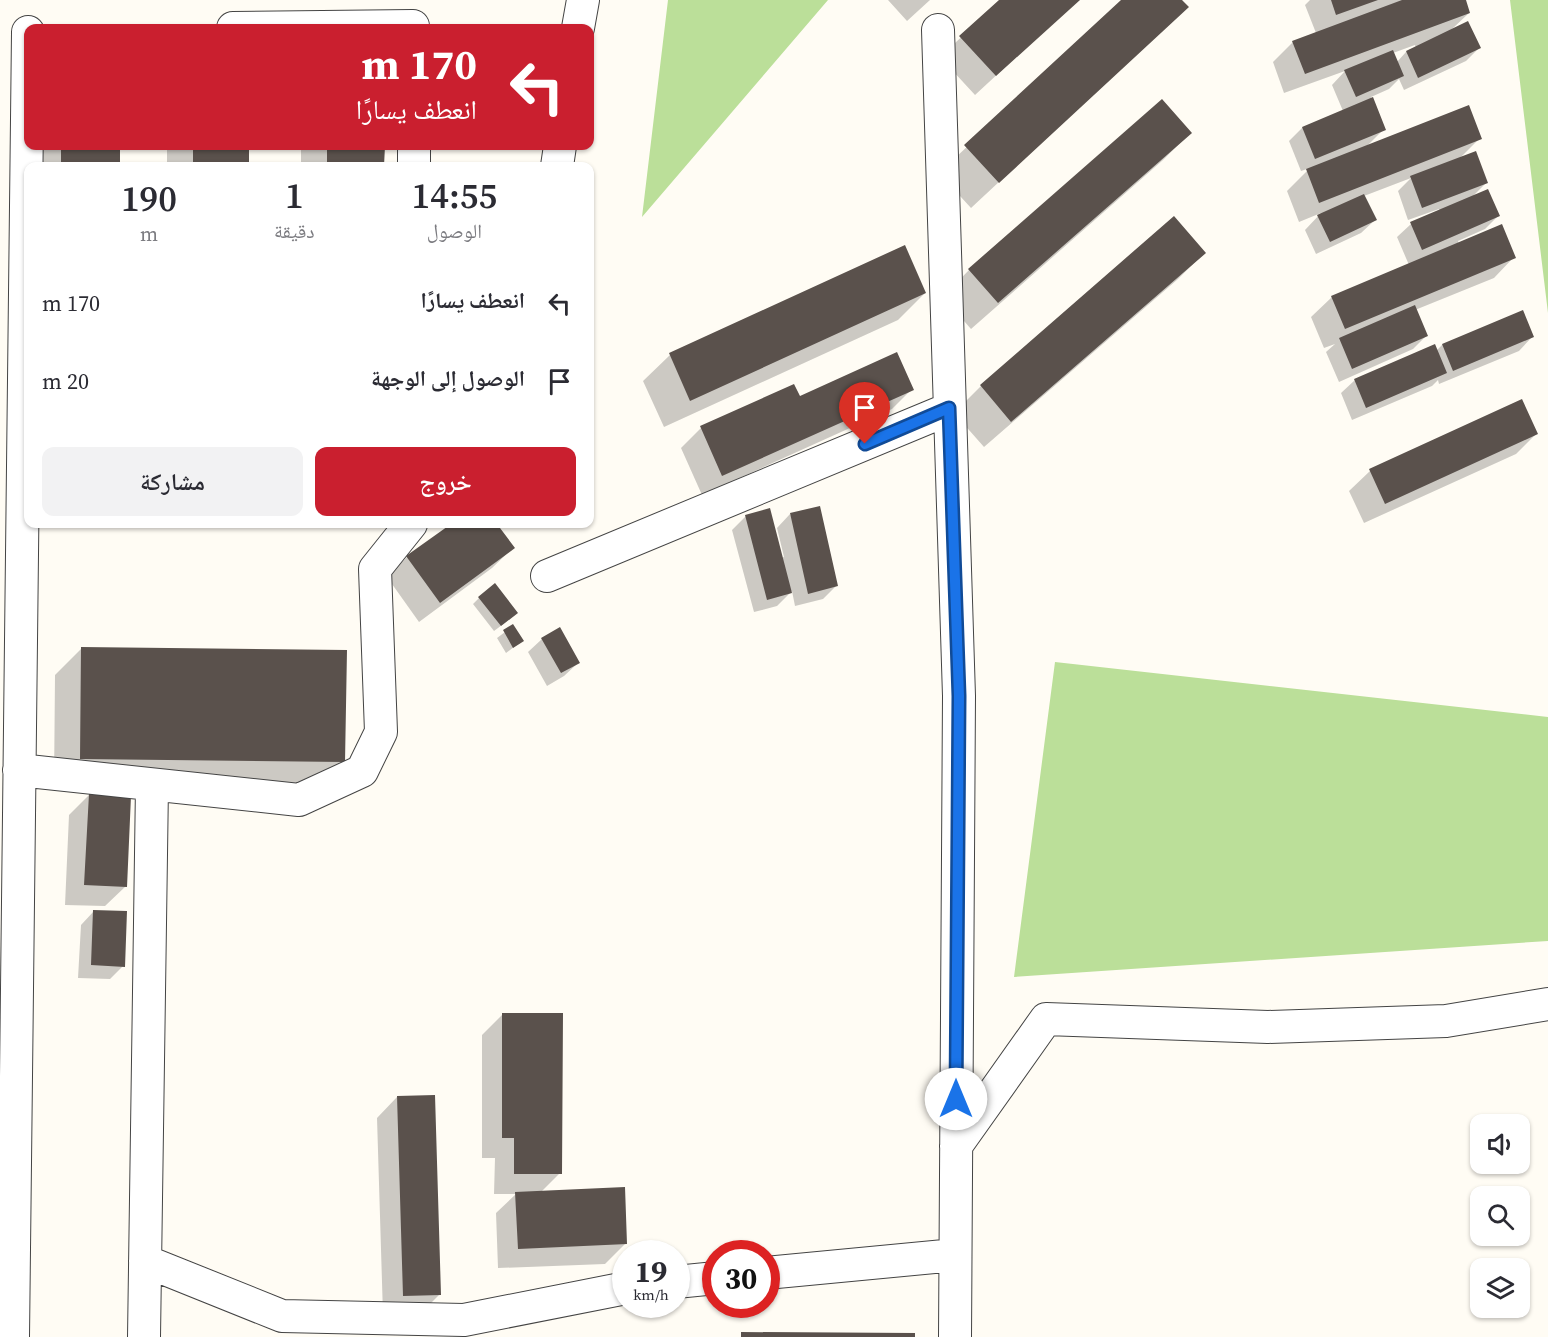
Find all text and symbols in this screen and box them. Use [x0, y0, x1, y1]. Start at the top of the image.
text: 170 m [362, 35, 477, 93]
icon: left [498, 48, 576, 126]
text: انعطف يسارًا [356, 91, 477, 128]
text: 1 [285, 171, 304, 220]
text: 14:55 [411, 171, 497, 220]
text: 190 [121, 174, 177, 223]
text: دقيقة [274, 217, 315, 245]
text: الوصول [427, 217, 482, 245]
text: m [140, 220, 158, 248]
text: انعطف يسارًا [421, 285, 525, 315]
icon: left [543, 287, 576, 320]
text: 170 m [42, 288, 100, 318]
text: الوصول إلى الوجهة [371, 363, 525, 393]
icon: arrive [543, 365, 576, 398]
text: 20 m [42, 366, 89, 396]
pin [839, 382, 890, 444]
icon: arrive [848, 391, 881, 424]
button: مشاركة [42, 447, 303, 516]
button: خروج [315, 447, 576, 516]
position arrow [924, 1067, 988, 1131]
map controls [1470, 1114, 1530, 1318]
button: sound [1470, 1114, 1530, 1174]
button: search [1470, 1186, 1530, 1246]
speed limit sign: 30 [702, 1240, 780, 1318]
text: 19 [635, 1251, 667, 1292]
button: layers [1470, 1258, 1530, 1318]
text: km/h [633, 1284, 669, 1305]

